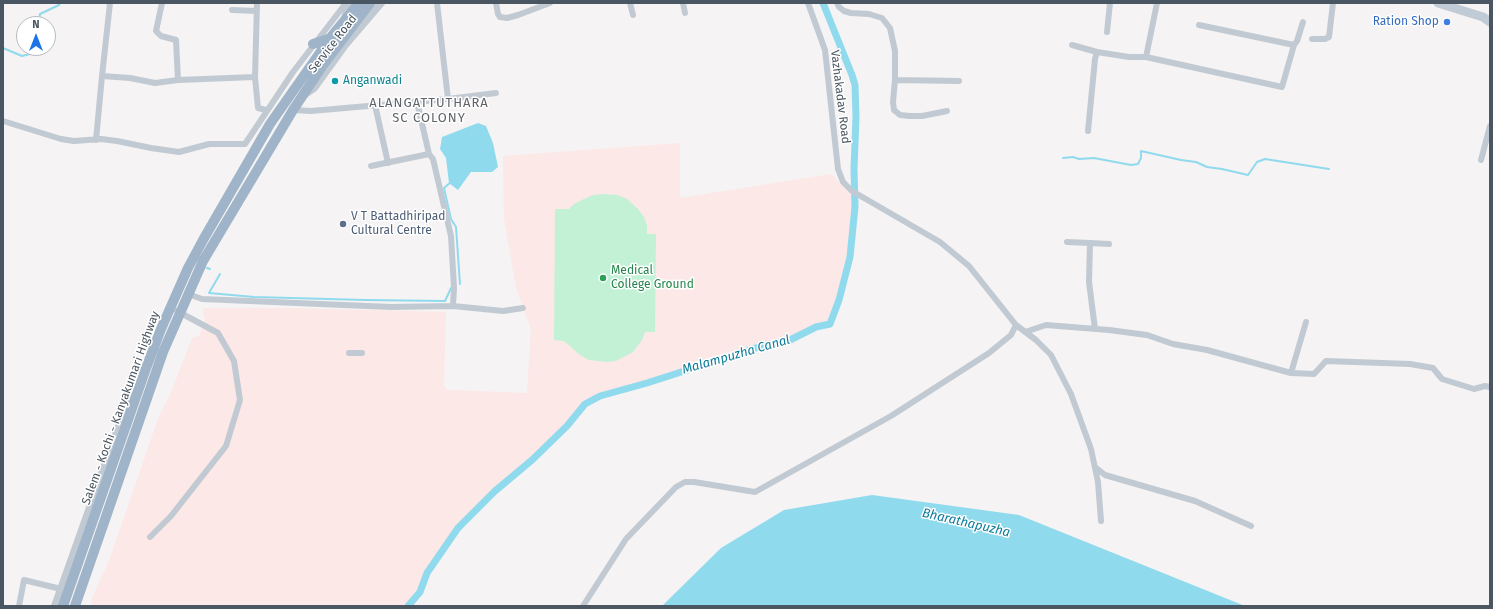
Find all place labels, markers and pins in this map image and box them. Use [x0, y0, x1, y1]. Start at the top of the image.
place label: Ration Shop [1373, 15, 1439, 29]
marker: Ration Shop [1442, 17, 1452, 27]
place label: Anganwadi [343, 74, 402, 88]
marker: Anganwadi [330, 76, 340, 86]
place label: V T Battadhiripad Cultural Centre [351, 210, 445, 238]
marker: V T Battadhiripad Cultural Centre [338, 219, 348, 229]
place label: Medical College Ground [611, 264, 694, 292]
marker: Medical College Ground [598, 273, 608, 283]

